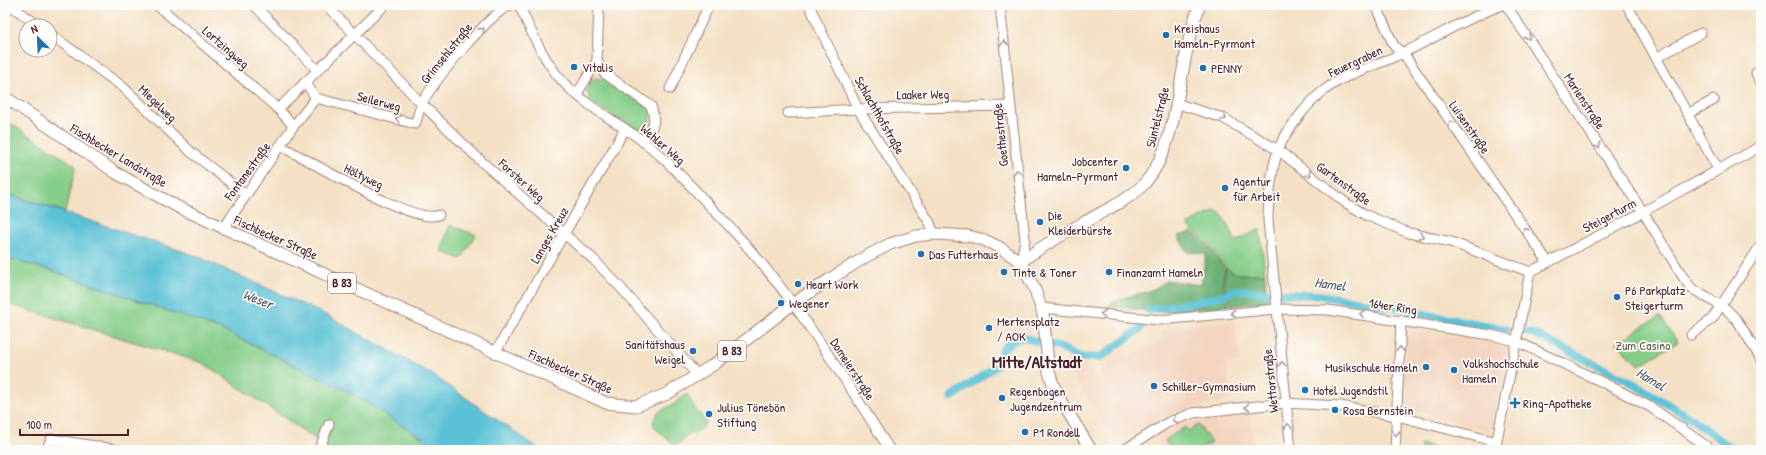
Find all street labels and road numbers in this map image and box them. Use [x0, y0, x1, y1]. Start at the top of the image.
street label: Grimsehlstraße [416, 19, 476, 87]
street label: Lortzingweg [199, 22, 253, 73]
street label: Feuergraben [1324, 41, 1385, 82]
street label: Marienstraße [1560, 69, 1610, 133]
street label: Schlachthofstraße [850, 73, 910, 157]
street label: Miegelweg [135, 80, 181, 126]
street label: Laaker Weg [897, 85, 950, 103]
street label: Süntelstraße [1141, 85, 1173, 149]
street label: Seilerweg [355, 87, 403, 116]
street label: Luisenstraße [1445, 97, 1495, 157]
street label: Goethestraße [988, 103, 1012, 167]
street label: Fischbecker Landstraße [66, 118, 171, 191]
street label: Wehler Weg [637, 119, 690, 169]
street label: Fontanestraße [219, 138, 274, 205]
street label: Forster Weg [494, 154, 549, 206]
street label: Gartenstraße [1313, 157, 1375, 209]
street label: Höltyweg [341, 159, 387, 193]
street label: Steigerturm [1579, 193, 1639, 237]
street label: Langes Kreuz [526, 203, 573, 267]
street label: Fischbecker Straße [230, 210, 321, 264]
road number: B 83 [328, 273, 356, 293]
street label: 164er Ring [1368, 293, 1419, 319]
street label: Domeierstraße [826, 335, 880, 403]
road number: B 83 [718, 341, 746, 361]
street label: Fischbecker Straße [525, 344, 616, 398]
street label: Wettorstraße [1258, 348, 1282, 414]

